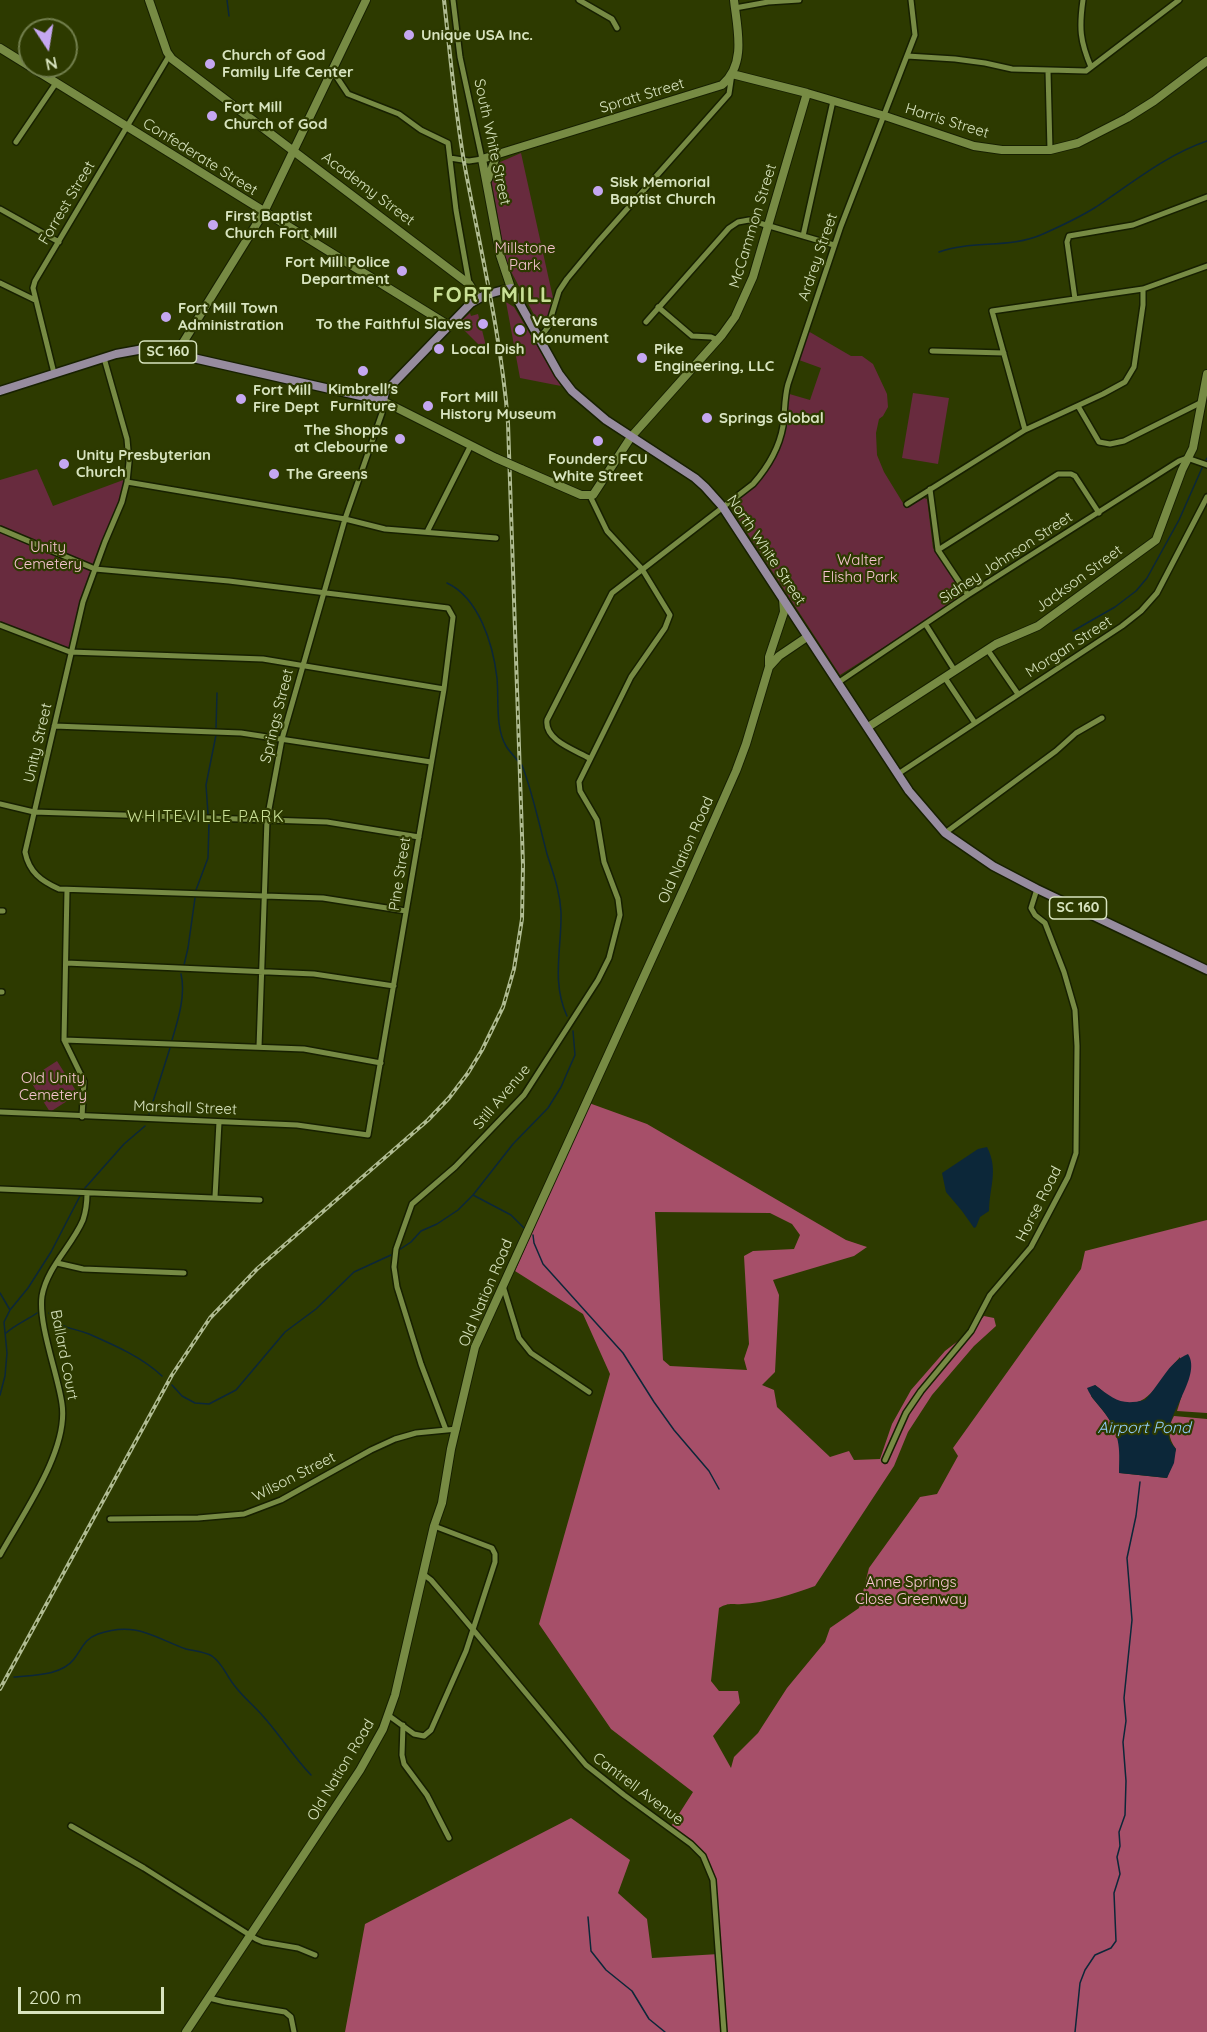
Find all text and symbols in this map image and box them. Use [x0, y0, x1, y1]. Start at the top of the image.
north arrow [18, 18, 78, 78]
place label: Unique USA Inc. [421, 26, 533, 44]
marker: Unique USA Inc. [402, 28, 416, 42]
place label: Church of God Family Life Center [222, 46, 353, 81]
text: N [44, 53, 59, 75]
marker: Church of God Family Life Center [203, 57, 217, 71]
street label: Spratt Street [598, 75, 686, 117]
street label: South White Street [470, 77, 514, 207]
place label: Fort Mill Church of God [224, 98, 327, 133]
street label: Harris Street [903, 100, 991, 142]
marker: Fort Mill Church of God [205, 109, 219, 123]
street label: Confederate Street [139, 114, 261, 200]
street label: Academy Street [318, 148, 418, 230]
street label: Forrest Street [35, 158, 99, 248]
street label: McCammon Street [726, 162, 780, 290]
place label: Sisk Memorial Baptist Church [610, 173, 716, 208]
marker: Sisk Memorial Baptist Church [591, 184, 605, 198]
place label: First Baptist Church Fort Mill [225, 207, 337, 242]
street label: Ardrey Street [795, 211, 841, 303]
marker: First Baptist Church Fort Mill [206, 218, 220, 232]
park label: Millstone Park [495, 239, 555, 274]
place label: Fort Mill Police Department [285, 253, 390, 288]
marker: Fort Mill Police Department [395, 264, 409, 278]
district label: FORT MILL [433, 283, 553, 309]
place label: Fort Mill Town Administration [178, 299, 284, 334]
marker: Fort Mill Town Administration [159, 310, 173, 324]
place label: Veterans Monument [532, 312, 609, 347]
place label: To the Faithful Slaves [316, 315, 471, 333]
marker: To the Faithful Slaves [476, 317, 490, 331]
marker: Veterans Monument [513, 323, 527, 337]
place label: Local Dish [451, 340, 525, 358]
place label: Pike Engineering, LLC [654, 340, 774, 375]
road number: SC 160 [140, 341, 196, 363]
marker: Local Dish [432, 342, 446, 356]
marker: Pike Engineering, LLC [635, 351, 649, 365]
marker: Kimbrell's Furniture [356, 364, 370, 378]
place label: Kimbrell's Furniture [328, 380, 398, 415]
place label: Fort Mill Fire Dept [253, 381, 319, 416]
place label: Fort Mill History Museum [440, 388, 556, 423]
marker: Fort Mill Fire Dept [234, 392, 248, 406]
marker: Fort Mill History Museum [421, 399, 435, 413]
place label: Springs Global [719, 409, 824, 427]
marker: Springs Global [700, 411, 714, 425]
place label: The Shopps at Clebourne [294, 421, 388, 456]
marker: The Shopps at Clebourne [393, 432, 407, 446]
marker: Founders FCU White Street [591, 434, 605, 448]
place label: Unity Presbyterian Church [76, 446, 211, 481]
place label: Founders FCU White Street [548, 450, 648, 485]
marker: Unity Presbyterian Church [57, 457, 71, 471]
place label: The Greens [286, 465, 368, 483]
marker: The Greens [267, 467, 281, 481]
street label: North White Street [723, 492, 809, 608]
street label: Sidney Johnson Street [936, 508, 1076, 608]
park label: Unity Cemetery [14, 538, 82, 573]
street label: Jackson Street [1032, 541, 1126, 617]
park label: Walter Elisha Park [822, 551, 898, 586]
street label: Morgan Street [1023, 612, 1115, 682]
street label: Springs Street [257, 667, 297, 765]
street label: Unity Street [20, 701, 56, 785]
street label: Old Nation Road [654, 794, 718, 906]
district label: WHITEVILLE PARK [127, 807, 285, 827]
street label: Pine Street [385, 836, 415, 912]
road number: SC 160 [1050, 897, 1106, 919]
street label: Still Avenue [470, 1061, 534, 1133]
park label: Old Unity Cemetery [19, 1069, 87, 1104]
street label: Marshall Street [133, 1097, 237, 1119]
street label: Horse Road [1012, 1163, 1066, 1245]
street label: Old Nation Road [455, 1236, 517, 1350]
street label: Ballard Court [46, 1308, 82, 1402]
water label: Airport Pond [1097, 1418, 1191, 1438]
street label: Wilson Street [249, 1448, 339, 1506]
park label: Anne Springs Close Greenway [855, 1573, 967, 1608]
street label: Old Nation Road [304, 1716, 378, 1824]
street label: Cantrell Avenue [589, 1749, 687, 1829]
scale bar [21, 1975, 166, 2013]
text: 200 m [29, 1986, 82, 2009]

